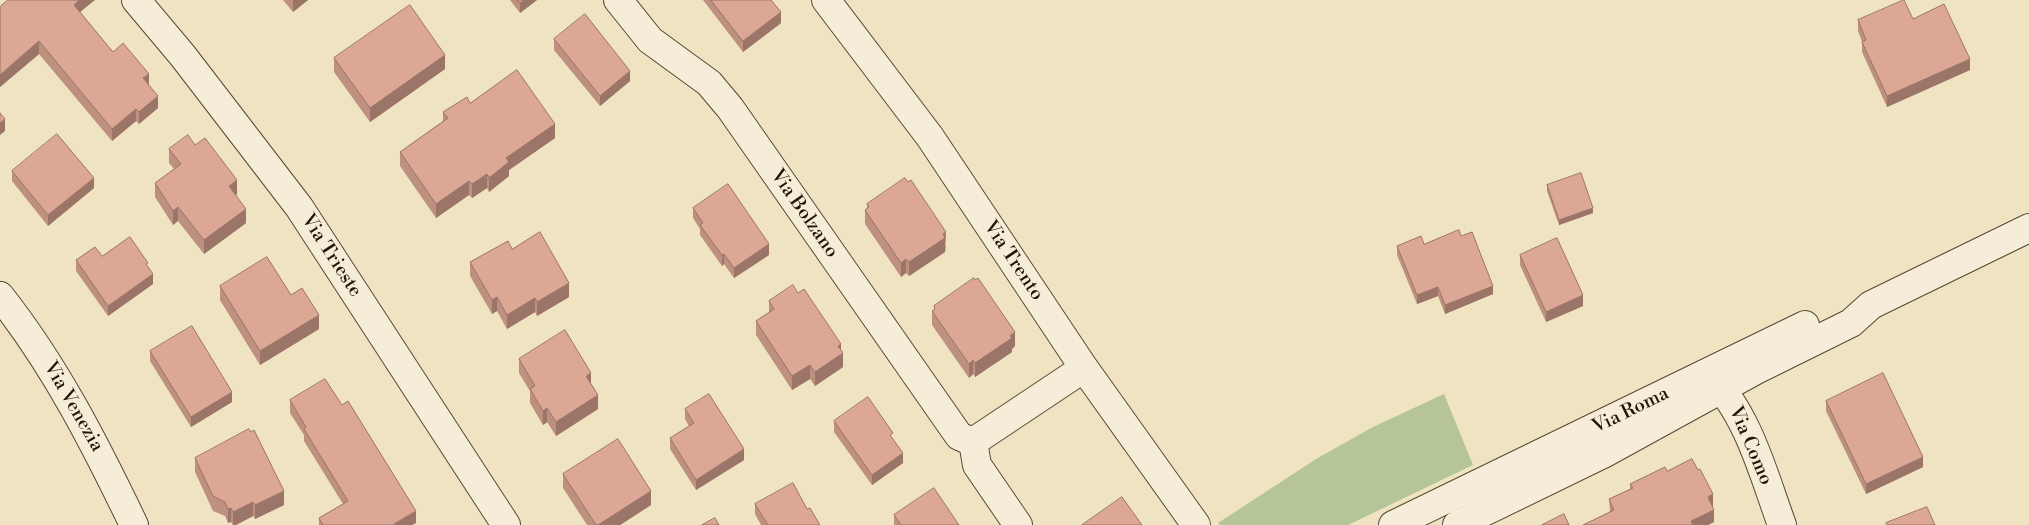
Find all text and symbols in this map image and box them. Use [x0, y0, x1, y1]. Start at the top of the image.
street label: Via Bolzano [765, 165, 843, 263]
street label: Via Trieste [296, 210, 366, 302]
street label: Via Trento [978, 217, 1048, 305]
street label: Via Venezia [38, 358, 108, 456]
street label: Via Roma [1589, 383, 1673, 439]
street label: Via Como [1723, 403, 1777, 489]

